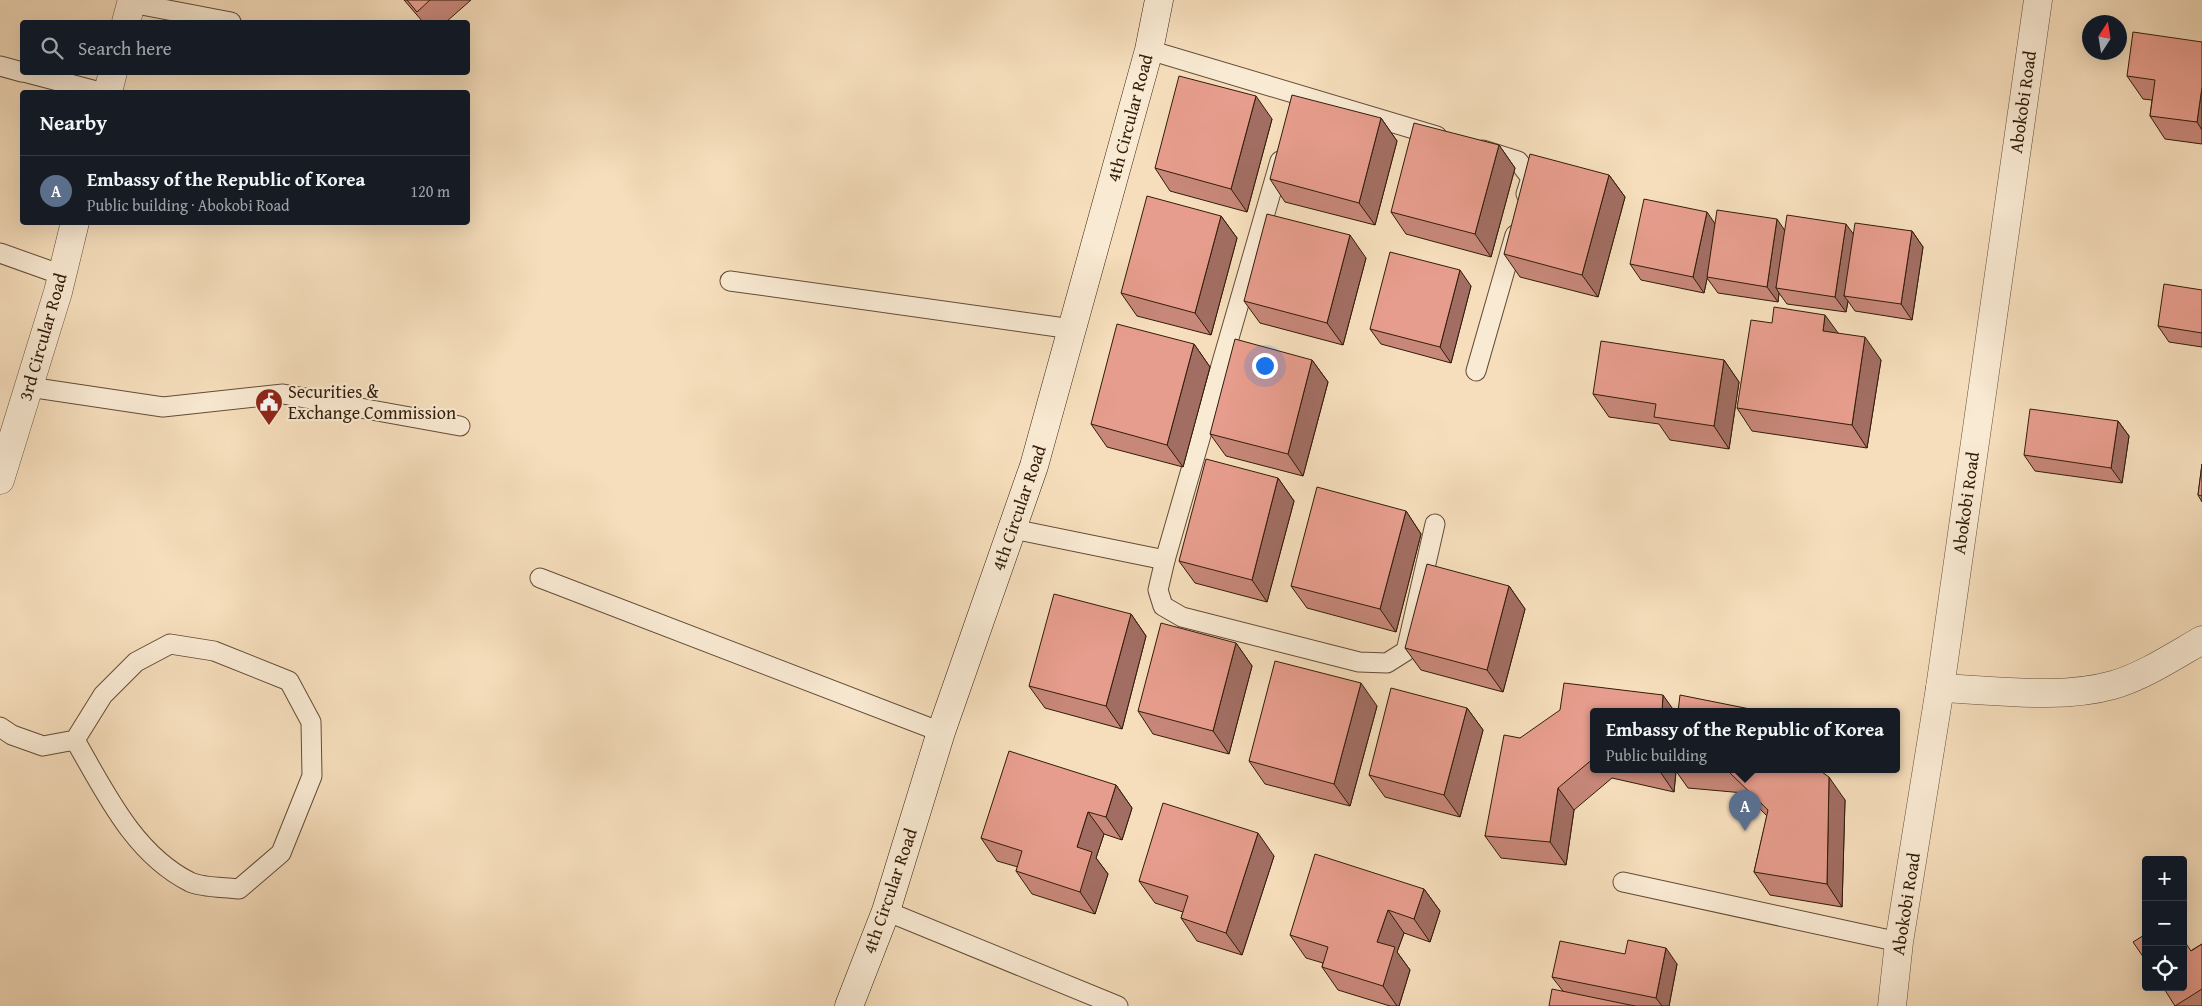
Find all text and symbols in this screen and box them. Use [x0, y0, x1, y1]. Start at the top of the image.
north arrow [2082, 15, 2127, 60]
search box [20, 20, 470, 75]
icon: search [38, 34, 66, 62]
text: Search here [78, 34, 172, 62]
street label: Abokobi Road [2002, 48, 2043, 155]
street label: 4th Circular Road [1099, 51, 1160, 185]
text: Nearby [40, 107, 107, 138]
text: Embassy of the Republic of Korea [87, 165, 365, 193]
text: A [51, 179, 61, 203]
text: 120 m [410, 179, 450, 203]
text: Public building · Abokobi Road [87, 193, 290, 217]
street label: 3rd Circular Road [11, 269, 74, 404]
your location [1252, 353, 1278, 379]
place label: Securities & Exchange Commission [288, 378, 456, 426]
public building icon: Securities & Exchange Commission [254, 387, 284, 426]
street label: 4th Circular Road [984, 441, 1053, 574]
street label: Abokobi Road [1945, 449, 1986, 556]
popup [1590, 708, 1900, 773]
text: Embassy of the Republic of Korea [1606, 715, 1884, 743]
text: Public building [1606, 743, 1707, 767]
pin: A [1729, 790, 1761, 831]
street label: 4th Circular Road [855, 824, 924, 957]
street label: Abokobi Road [1884, 850, 1927, 957]
map controls [2142, 856, 2187, 991]
button: + [2142, 856, 2187, 901]
button: − [2142, 901, 2187, 946]
button: locate [2142, 946, 2187, 991]

